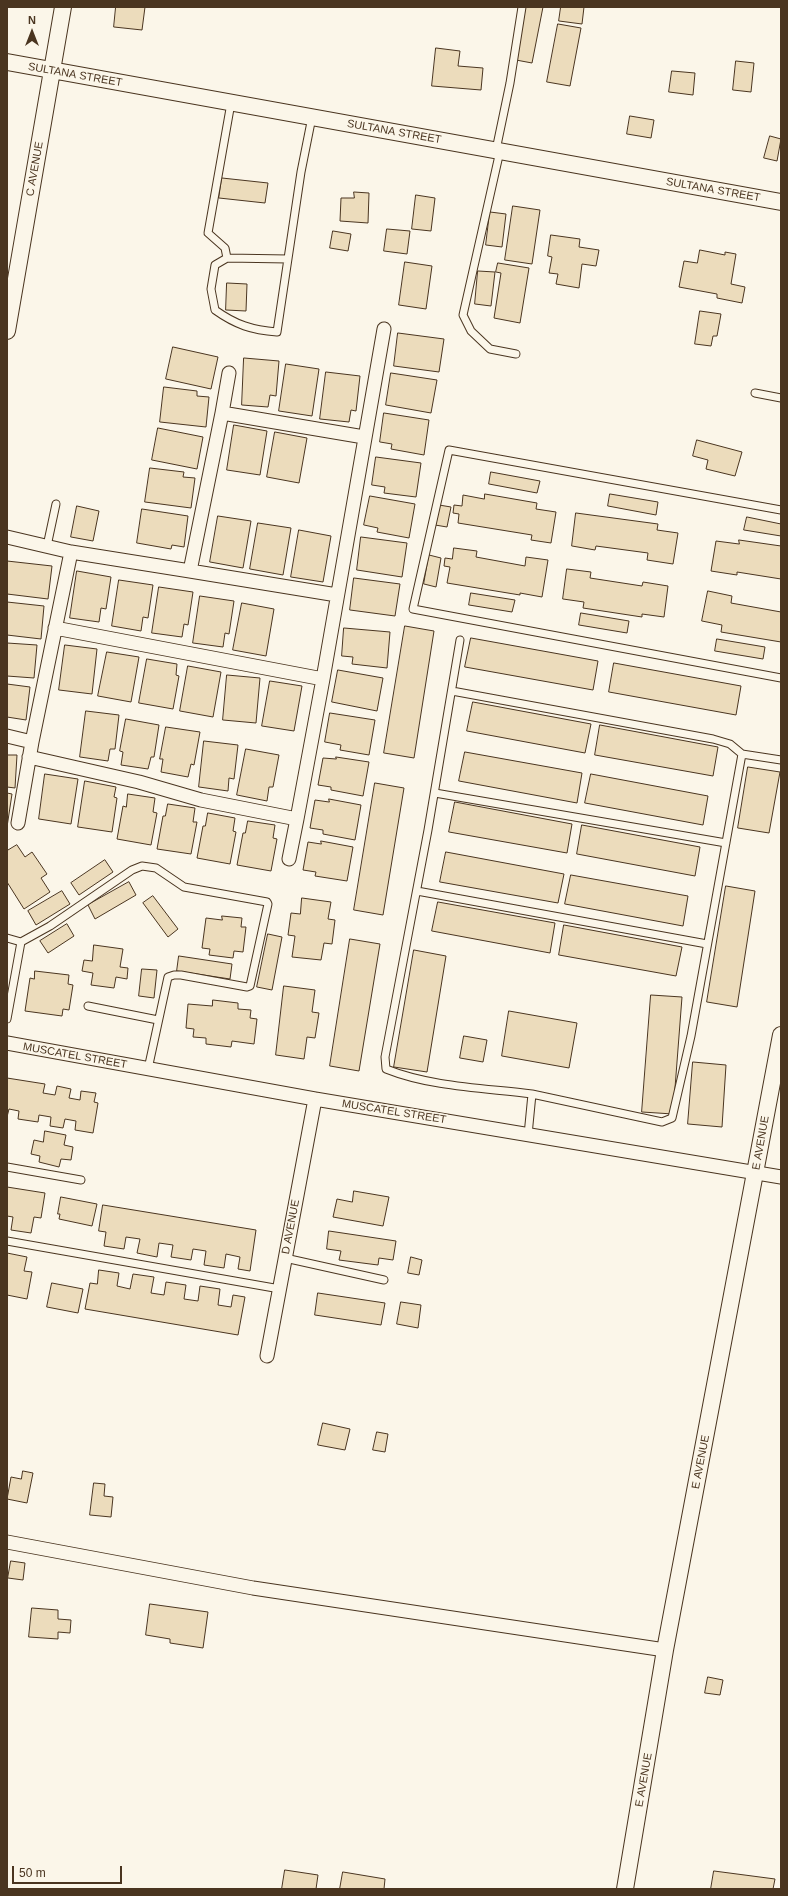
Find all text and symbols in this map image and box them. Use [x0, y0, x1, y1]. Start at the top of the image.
north arrow [12, 12, 52, 52]
text: N [28, 14, 36, 26]
street label: SULTANA STREET [27, 60, 123, 90]
street label: SULTANA STREET [346, 117, 442, 147]
street label: C AVENUE [24, 141, 46, 197]
street label: SULTANA STREET [665, 175, 761, 205]
street label: MUSCATEL STREET [22, 1040, 128, 1072]
street label: MUSCATEL STREET [341, 1097, 447, 1127]
street label: E AVENUE [750, 1115, 772, 1171]
street label: D AVENUE [279, 1199, 303, 1255]
street label: E AVENUE [689, 1434, 713, 1490]
street label: E AVENUE [633, 1752, 655, 1808]
scale bar [14, 1858, 124, 1884]
text: 50 m [19, 1866, 46, 1880]

